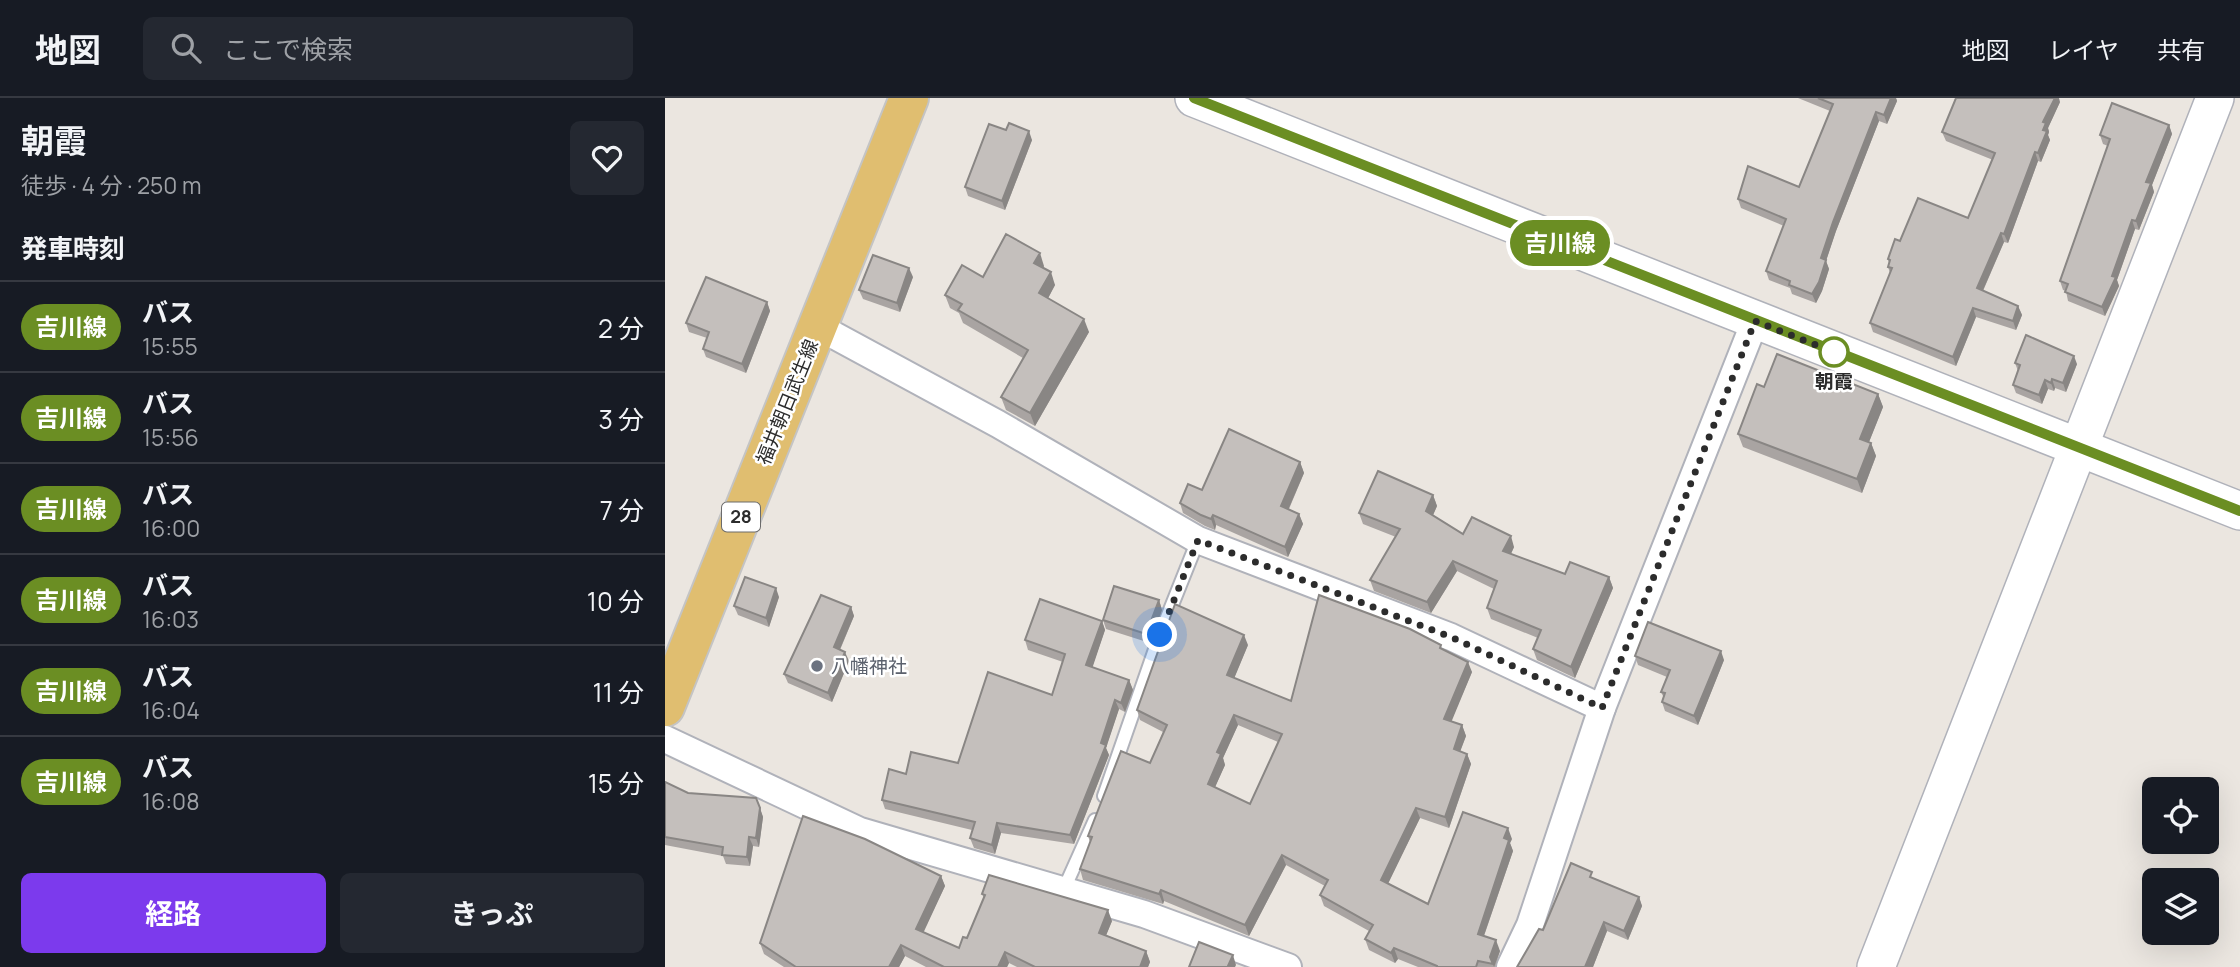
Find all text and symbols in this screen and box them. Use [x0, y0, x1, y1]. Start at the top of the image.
search box [143, 17, 633, 80]
text: 地図 [35, 27, 101, 72]
icon: search [167, 29, 205, 67]
text: ここで検索 [223, 31, 353, 67]
text: 地図 [1962, 33, 2010, 66]
text: レイヤ [2048, 33, 2119, 66]
text: 共有 [2157, 33, 2205, 66]
text: 朝霞 [21, 118, 87, 163]
button: heart [570, 121, 644, 195]
text: 徒歩 · 4 分 · 250 m [21, 169, 202, 201]
line badge: 吉川線 [1520, 220, 1600, 266]
text: 吉川線 [1524, 226, 1596, 259]
text: 発車時刻 [21, 230, 125, 266]
text: バス [142, 294, 194, 330]
text: 吉川線 [35, 310, 107, 343]
text: 2 分 [598, 310, 644, 346]
text: 15:55 [142, 330, 198, 362]
street label: 福井朝日武生線 [750, 335, 824, 469]
marker: 朝霞 [1819, 337, 1849, 367]
place label: 朝霞 [1815, 368, 1853, 394]
text: バス [142, 385, 194, 421]
text: 吉川線 [35, 401, 107, 434]
text: 3 分 [598, 401, 644, 437]
text: 15:56 [142, 421, 199, 453]
text: バス [142, 476, 194, 512]
text: 吉川線 [35, 492, 107, 525]
text: 7 分 [600, 492, 644, 528]
road number: 28 [722, 502, 760, 531]
text: 16:00 [142, 512, 200, 544]
text: バス [142, 567, 194, 603]
text: 吉川線 [35, 583, 107, 616]
text: 10 分 [587, 583, 644, 619]
text: 16:03 [142, 603, 199, 635]
your location [1142, 617, 1177, 652]
place label: 八幡神社 [831, 653, 907, 679]
text: バス [142, 658, 194, 694]
marker: 八幡神社 [809, 658, 825, 674]
text: 吉川線 [35, 674, 107, 707]
text: 11 分 [593, 674, 644, 710]
text: 16:04 [142, 694, 200, 726]
text: バス [142, 749, 194, 785]
text: 吉川線 [35, 765, 107, 798]
text: 15 分 [588, 765, 644, 801]
map controls [2142, 777, 2219, 945]
button: locate [2142, 777, 2219, 854]
text: 16:08 [142, 785, 200, 817]
button: layers [2142, 868, 2219, 945]
button: 経路 [21, 873, 326, 953]
button: きっぷ [340, 873, 644, 953]

